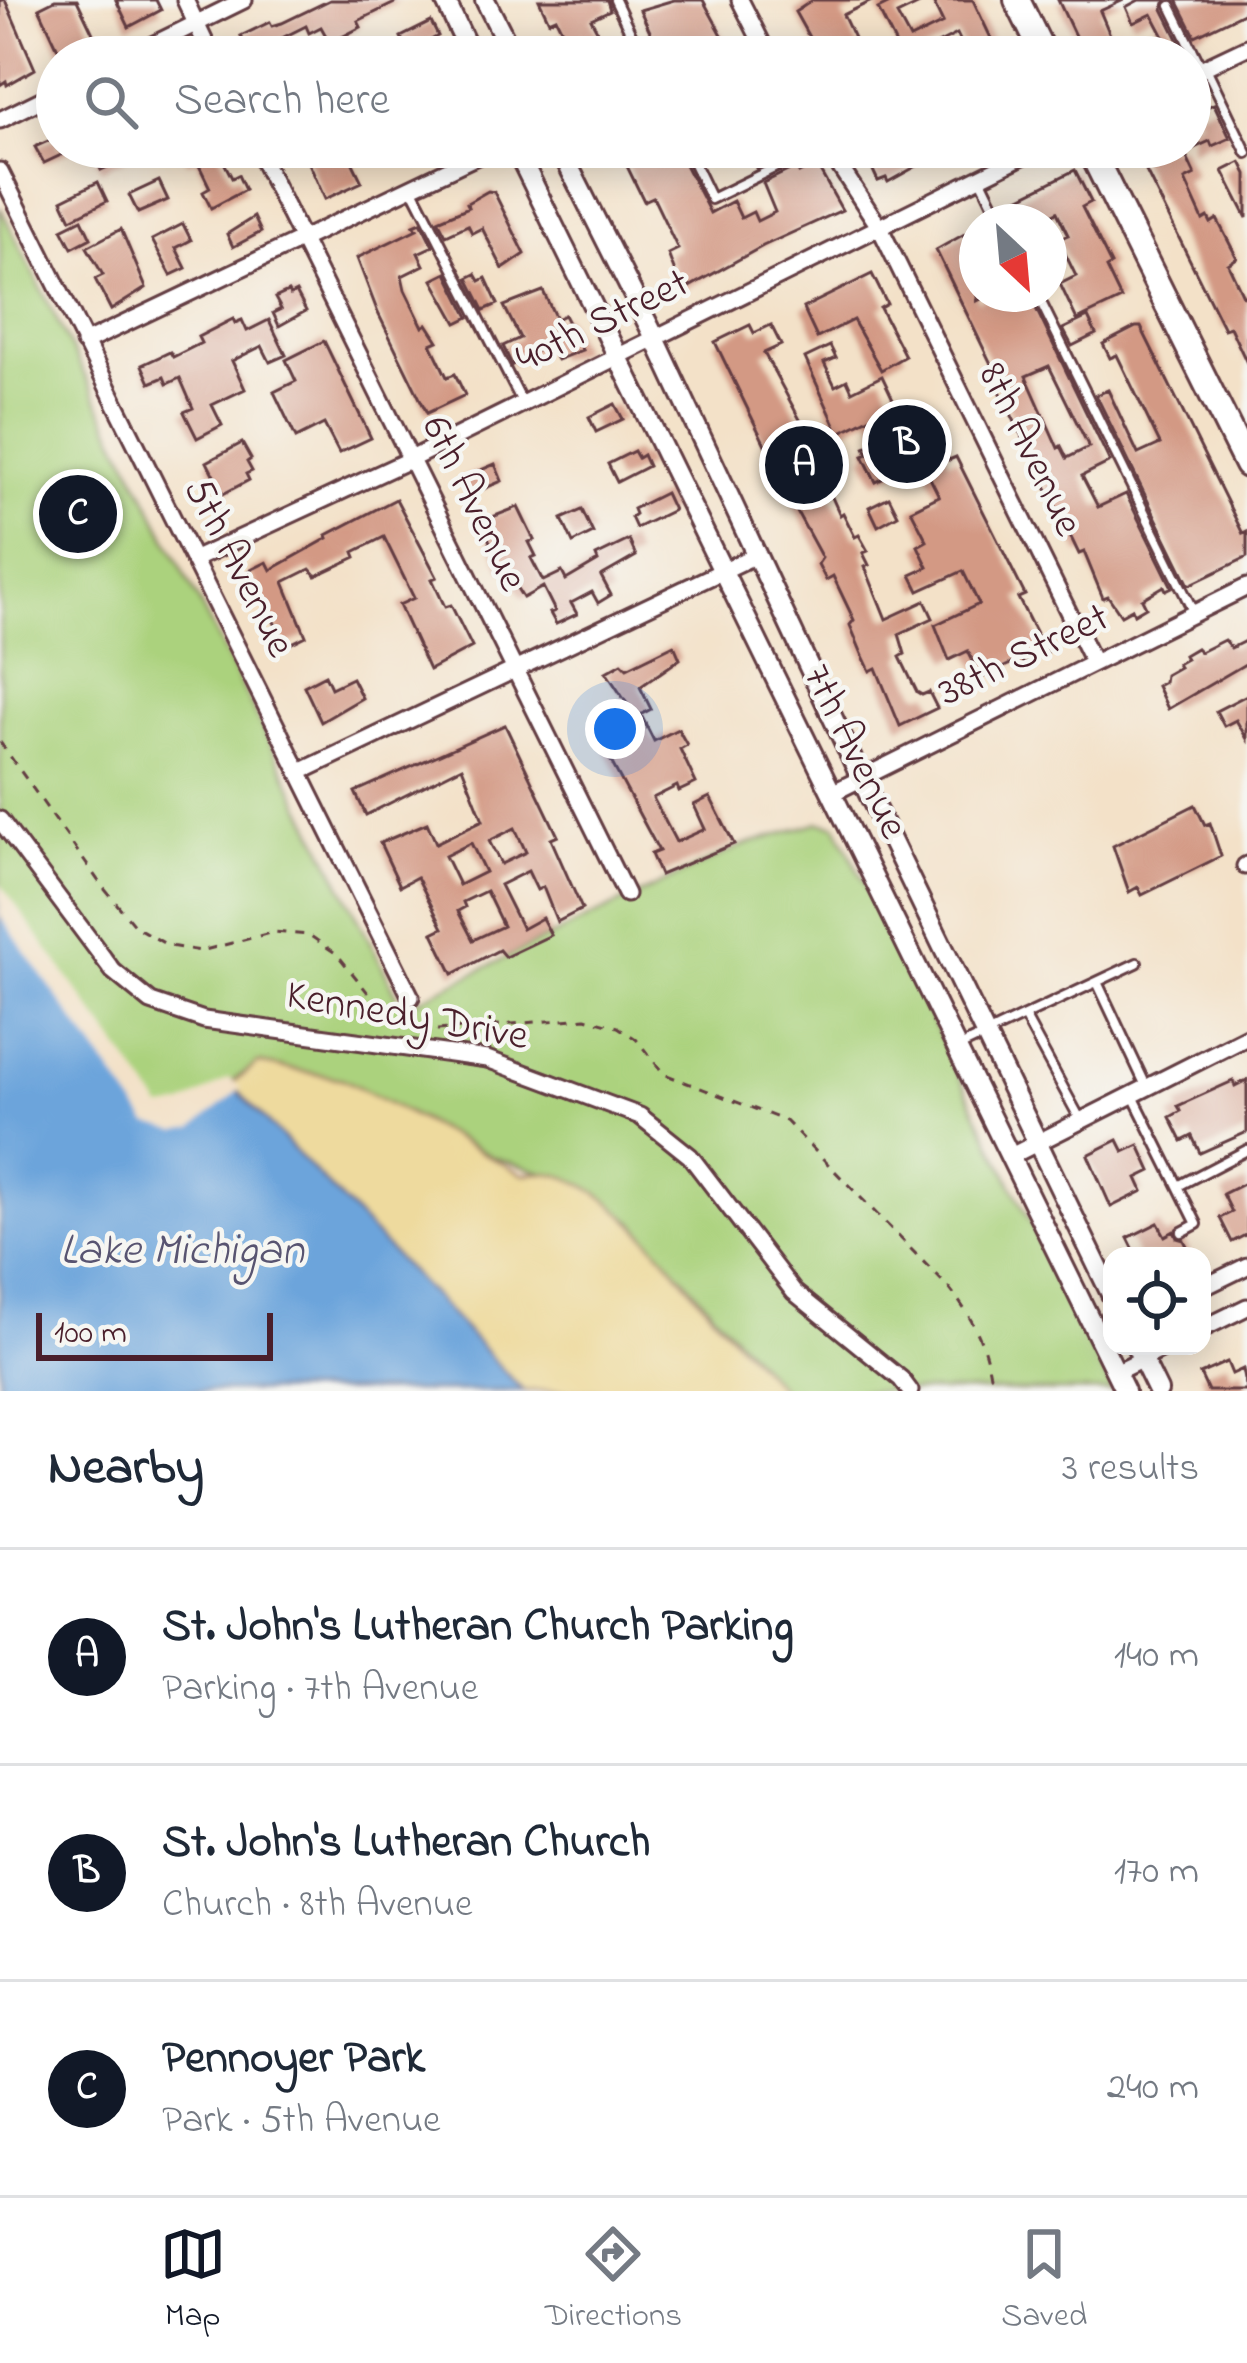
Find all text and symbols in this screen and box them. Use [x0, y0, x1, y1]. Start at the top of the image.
search box [36, 36, 1211, 168]
icon: search [78, 69, 144, 135]
text: Search here [174, 69, 390, 135]
north arrow [959, 204, 1067, 312]
street label: 40th Street [506, 254, 700, 390]
street label: 8th Avenue [961, 353, 1097, 547]
pin: B [868, 399, 946, 489]
street label: 6th Avenue [404, 406, 542, 602]
pin: A [765, 420, 843, 510]
street label: 5th Avenue [167, 468, 309, 669]
pin: C [39, 469, 117, 559]
street label: 38th Street [928, 588, 1120, 724]
street label: 7th Avenue [785, 654, 923, 850]
your location [585, 699, 645, 759]
street label: Kennedy Drive [281, 966, 533, 1068]
water label: Lake Michigan [60, 1219, 306, 1285]
map controls [1103, 1247, 1211, 1355]
button: locate [1103, 1247, 1211, 1355]
scale bar [36, 1307, 273, 1360]
text: 100 m [54, 1310, 127, 1358]
text: Nearby [48, 1432, 204, 1507]
text: 3 results [1062, 1441, 1199, 1498]
text: St. John's Lutheran Church Parking [162, 1595, 794, 1661]
text: A [75, 1628, 99, 1685]
text: 140 m [1114, 1628, 1199, 1685]
text: Parking · 7th Avenue [162, 1661, 478, 1718]
text: St. John's Lutheran Church [162, 1811, 650, 1877]
text: B [74, 1844, 100, 1901]
text: 170 m [1114, 1844, 1199, 1901]
text: Church · 8th Avenue [162, 1877, 472, 1934]
text: Pennoyer Park [162, 2027, 425, 2093]
text: C [76, 2060, 98, 2117]
text: 240 m [1107, 2060, 1199, 2117]
text: Park · 5th Avenue [162, 2093, 441, 2150]
tab: Map [160, 2221, 226, 2341]
tab: Directions [545, 2221, 682, 2341]
tab: Saved [1001, 2221, 1087, 2341]

